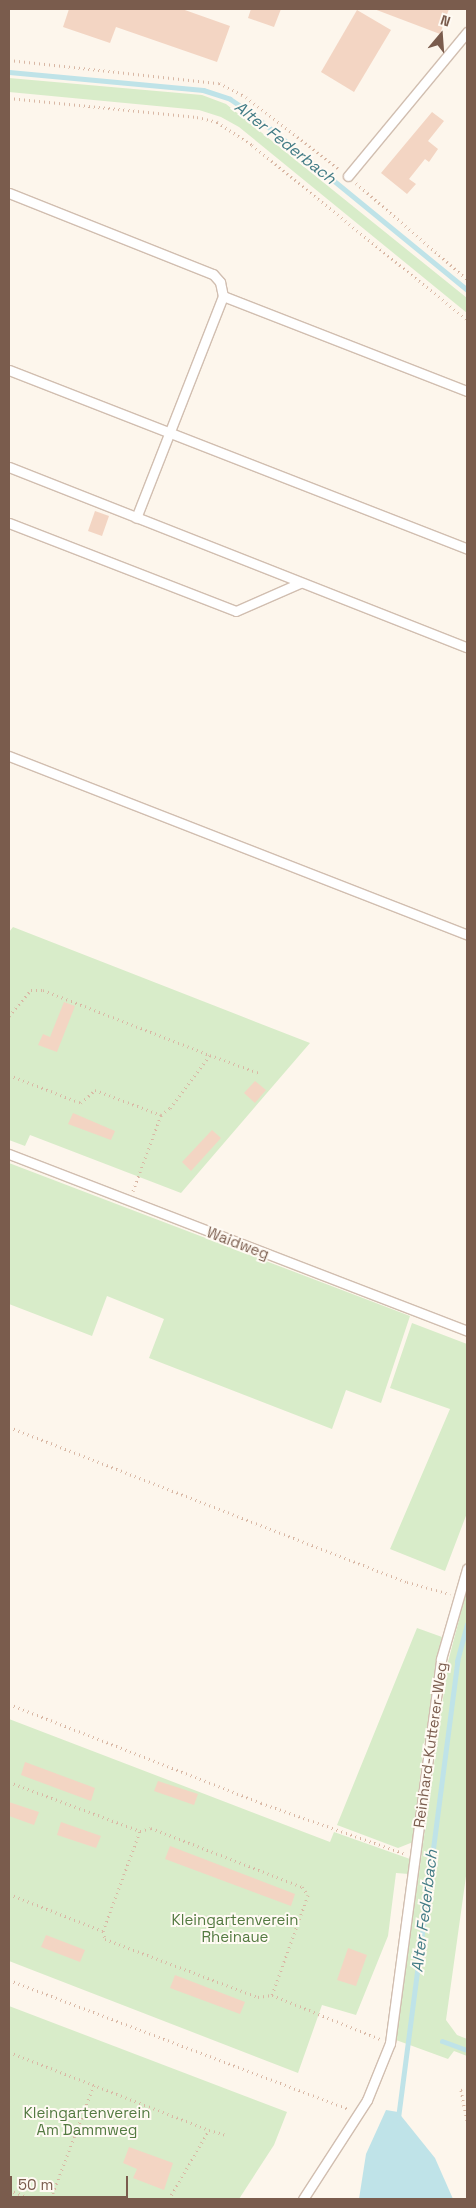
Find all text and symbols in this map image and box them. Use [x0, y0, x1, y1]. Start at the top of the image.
north arrow [416, 10, 466, 60]
text: N [438, 11, 453, 31]
water label: Alter Federbach [231, 98, 339, 188]
street label: Waidweg [204, 1223, 272, 1263]
street label: Reinhard-Kutterer-Weg [409, 1661, 451, 1829]
water label: Alter Federbach [408, 1849, 442, 1973]
park label: Kleingartenverein Rheinaue [172, 1910, 298, 1945]
park label: Kleingartenverein Am Dammweg [24, 2103, 150, 2138]
scale bar [12, 2166, 130, 2198]
text: 50 m [18, 2175, 53, 2194]

